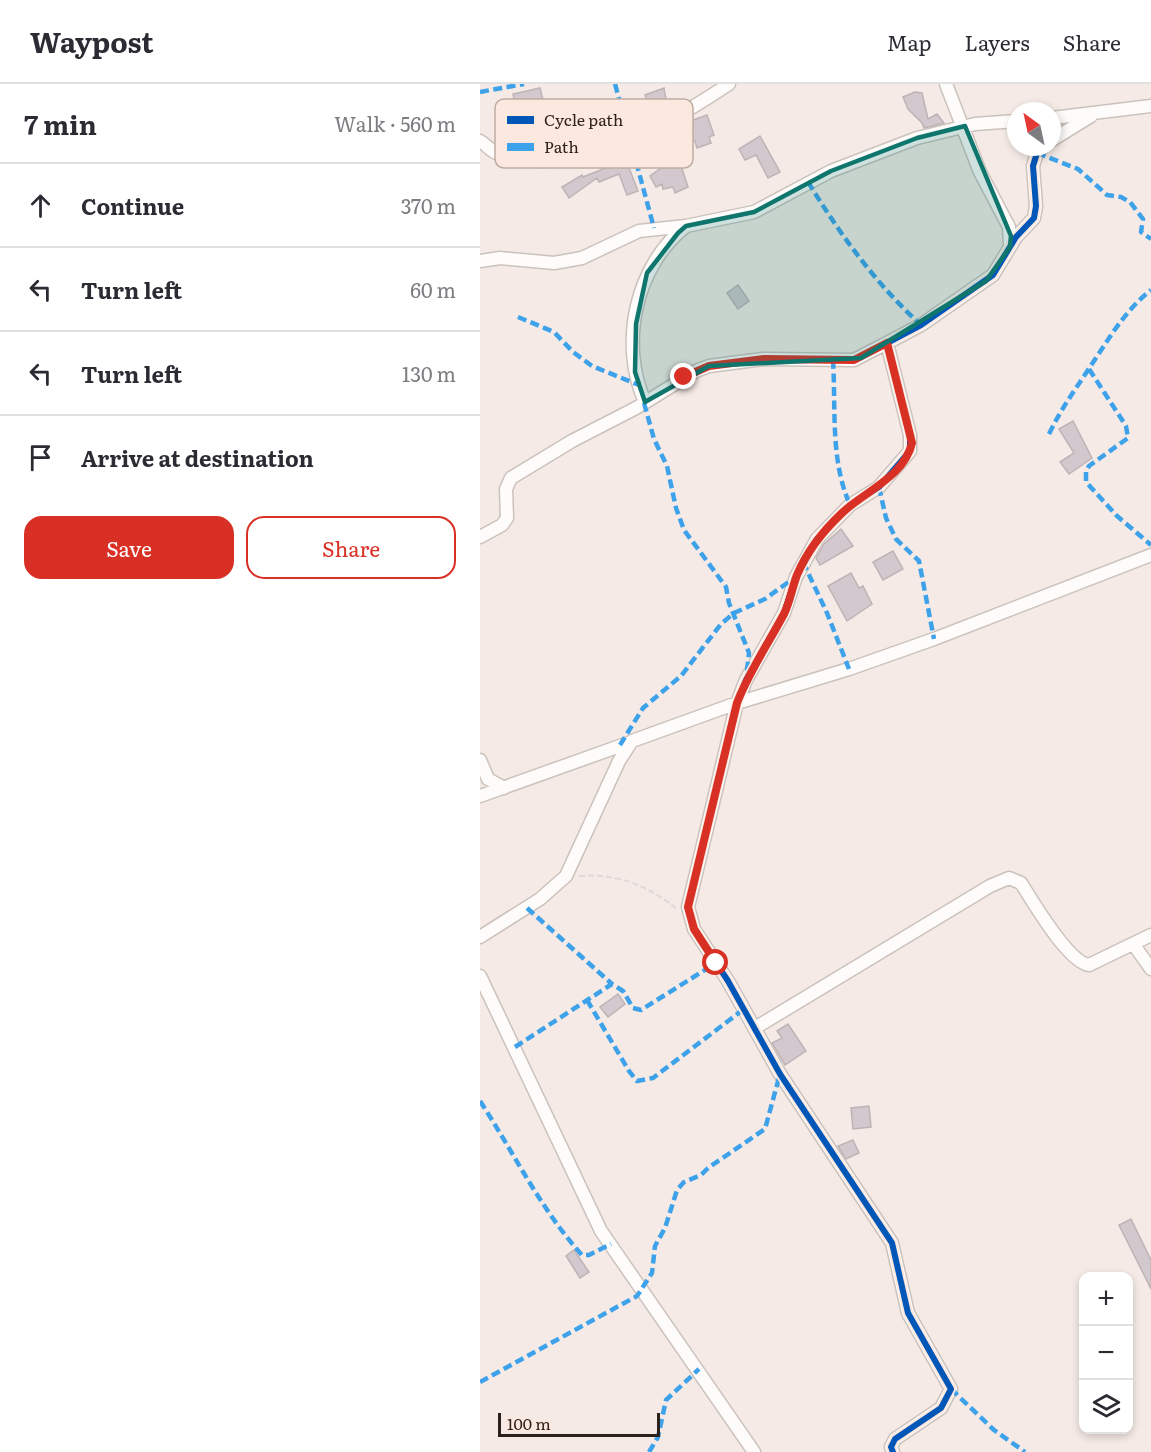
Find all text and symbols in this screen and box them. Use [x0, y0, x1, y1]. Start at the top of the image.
text: Waypost [30, 20, 154, 62]
text: Map [887, 26, 932, 57]
text: Layers [965, 26, 1030, 57]
text: Share [1063, 26, 1121, 57]
legend [495, 99, 693, 168]
north arrow [1007, 102, 1061, 156]
text: 7 min [24, 104, 97, 143]
text: Cycle path [544, 107, 624, 131]
text: Walk · 560 m [334, 108, 456, 138]
text: Path [544, 134, 579, 158]
icon: ahead [24, 189, 57, 222]
text: Continue [81, 189, 184, 222]
text: 370 m [401, 190, 456, 220]
icon: left [24, 273, 57, 306]
text: Turn left [81, 273, 182, 306]
text: 60 m [410, 274, 456, 304]
icon: left [24, 357, 57, 390]
text: Turn left [81, 357, 182, 390]
text: 130 m [402, 358, 456, 388]
route end [670, 363, 696, 389]
icon: arrive [24, 441, 57, 474]
text: Arrive at destination [81, 441, 314, 474]
button: Save [24, 516, 234, 579]
button: Share [246, 516, 456, 579]
route start [702, 949, 728, 975]
map controls [1079, 1272, 1133, 1434]
button: + [1079, 1272, 1133, 1326]
button: − [1079, 1326, 1133, 1380]
button: layers [1079, 1380, 1133, 1434]
scale bar [498, 1410, 660, 1438]
text: 100 m [507, 1411, 551, 1435]

